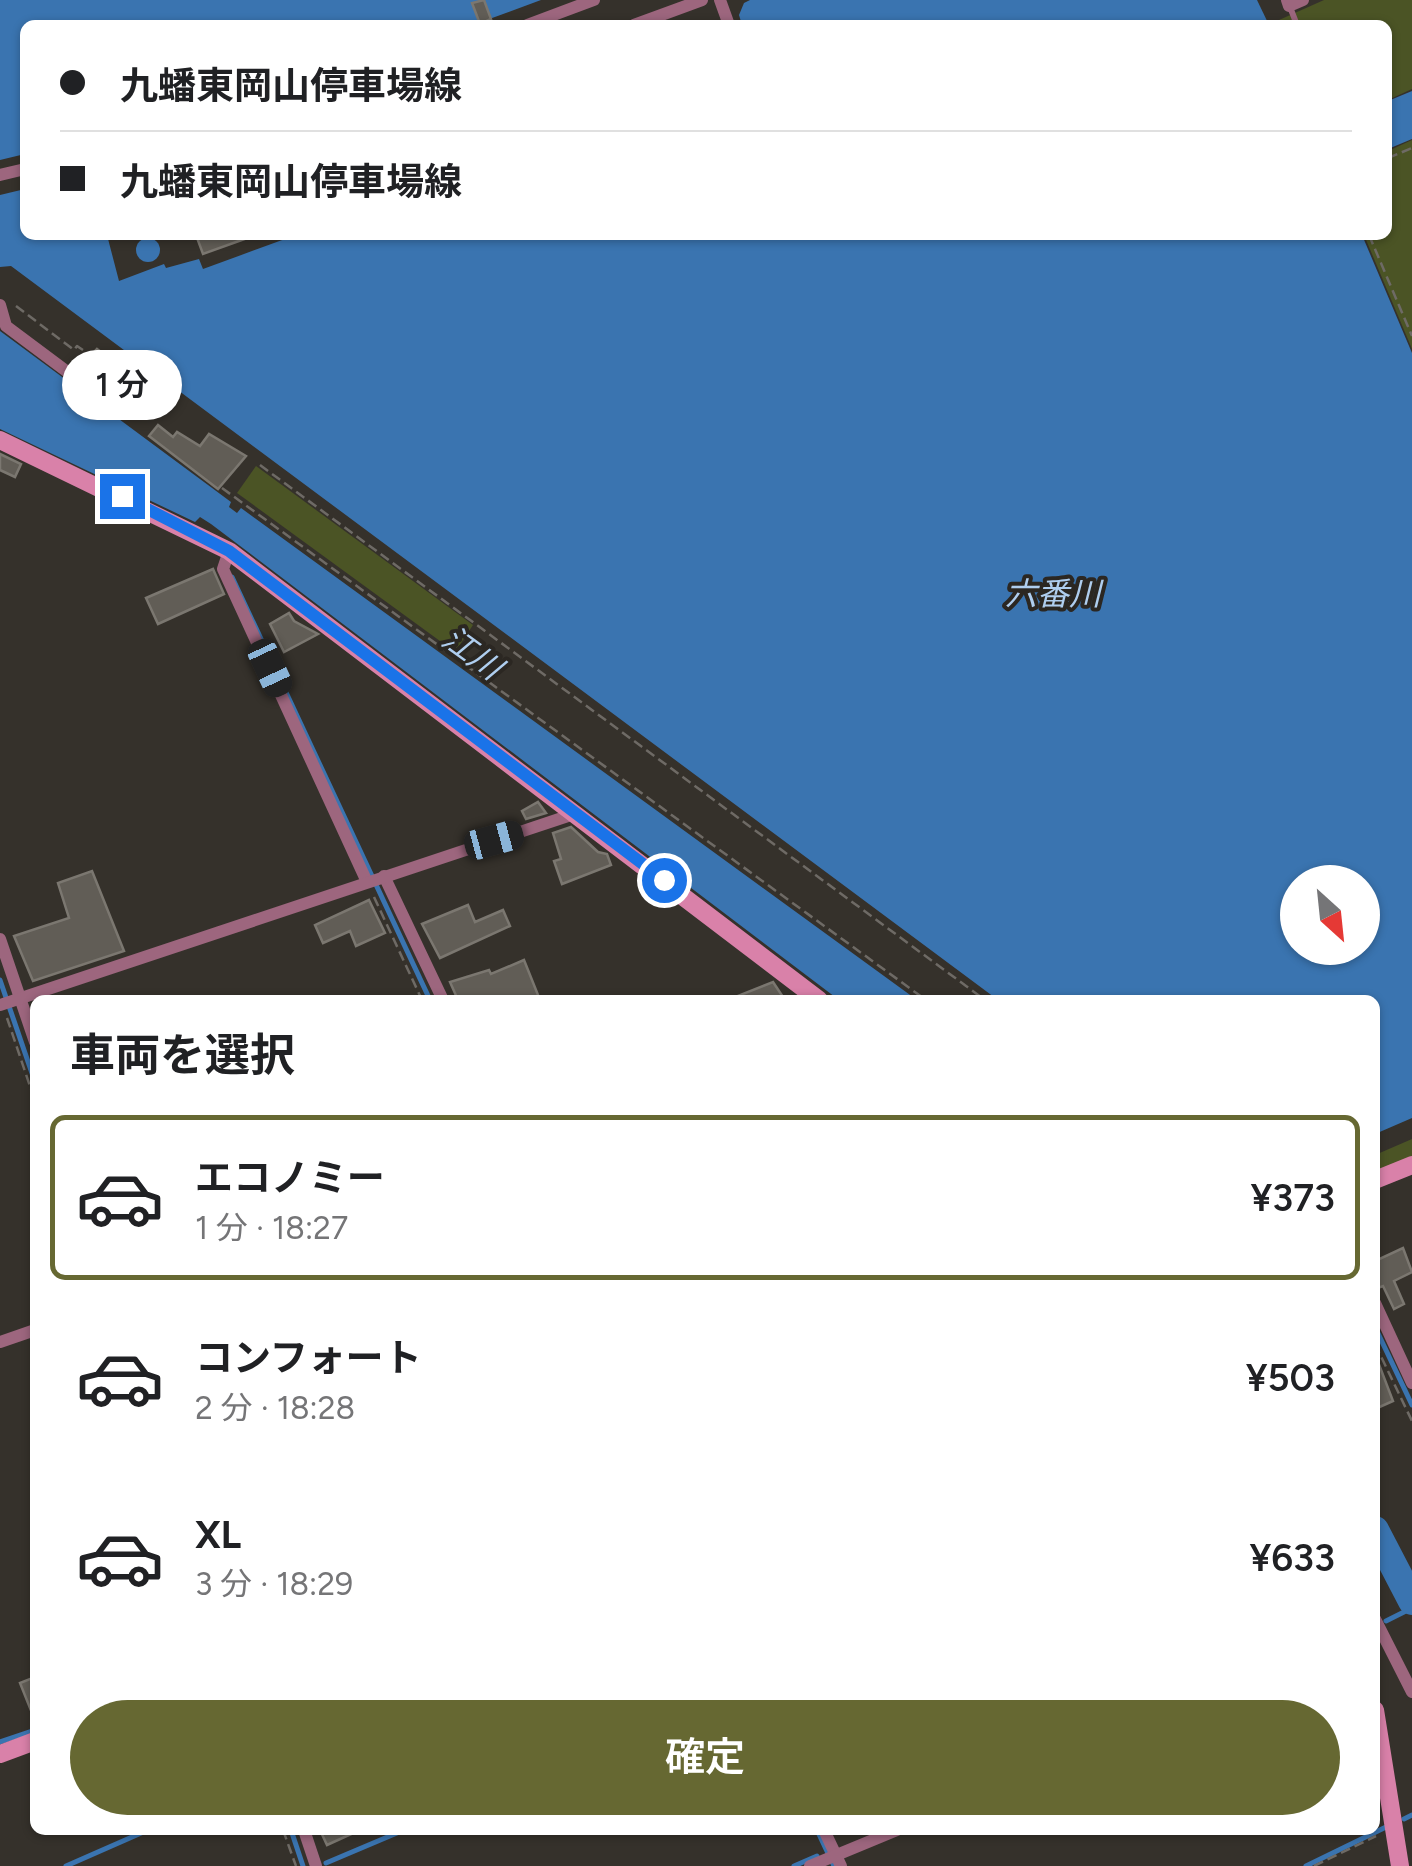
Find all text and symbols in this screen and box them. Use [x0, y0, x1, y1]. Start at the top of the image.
text: 九蟠東岡山停車場線 [120, 63, 462, 109]
text: 九蟠東岡山停車場線 [120, 159, 462, 205]
callout: 1 分 [62, 351, 182, 421]
text: 1 分 [95, 366, 149, 404]
route end [100, 474, 145, 519]
water label: 六番川 [1005, 575, 1104, 613]
water label: 江川 [435, 619, 511, 689]
car [244, 634, 296, 702]
car [461, 818, 527, 862]
route start [642, 858, 687, 903]
north arrow [1280, 865, 1380, 965]
map controls [1280, 865, 1380, 965]
text: 車両を選択 [70, 1028, 295, 1082]
icon: car [75, 1153, 165, 1243]
text: エコノミー [195, 1155, 385, 1201]
text: ¥373 [1250, 1175, 1335, 1221]
text: 1 分 · 18:27 [195, 1209, 348, 1247]
icon: car [75, 1333, 165, 1423]
text: コンフォート [195, 1335, 422, 1381]
text: ¥503 [1246, 1355, 1335, 1401]
text: 2 分 · 18:28 [195, 1389, 355, 1427]
text: XL [195, 1512, 241, 1558]
icon: car [75, 1513, 165, 1603]
text: ¥633 [1249, 1535, 1335, 1581]
text: 3 分 · 18:29 [195, 1565, 353, 1603]
button: 確定 [70, 1700, 1340, 1815]

